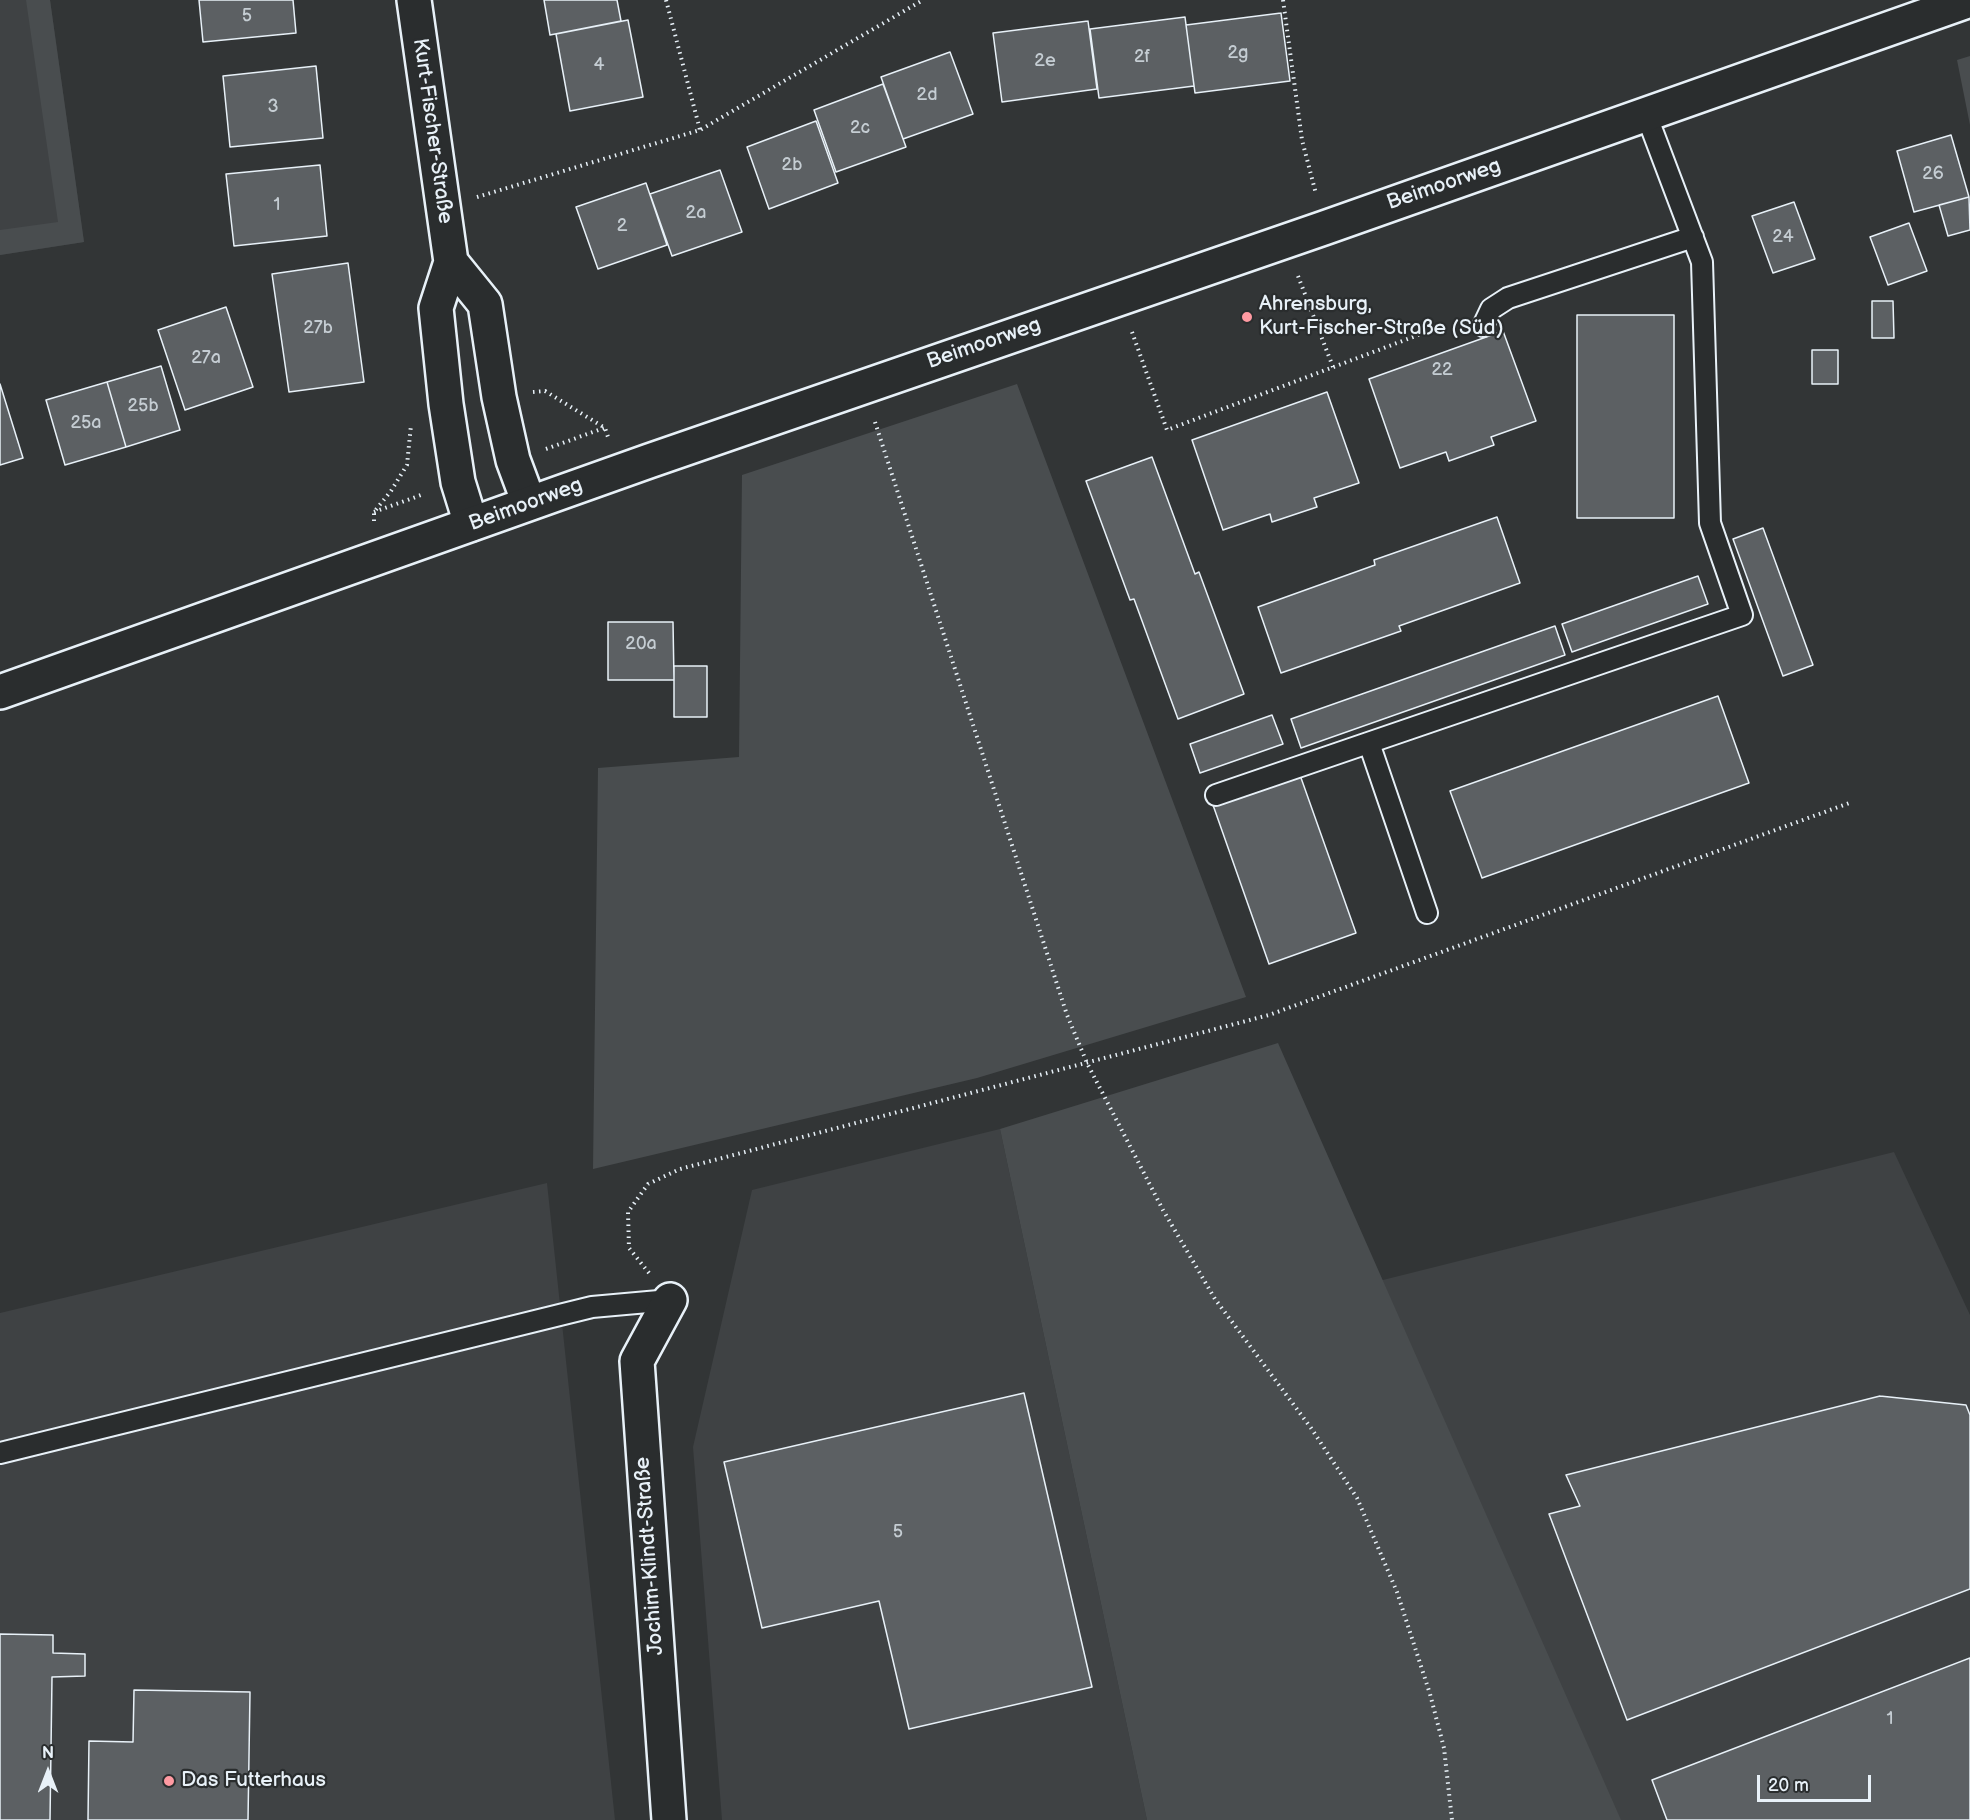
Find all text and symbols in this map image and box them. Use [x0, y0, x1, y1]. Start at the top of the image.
house number: 5 [242, 5, 252, 27]
street label: Kurt-Fischer-Straße [407, 37, 457, 225]
house number: 2g [1227, 42, 1249, 64]
house number: 2f [1134, 46, 1150, 68]
house number: 2e [1034, 50, 1056, 72]
house number: 4 [594, 54, 604, 76]
house number: 2d [917, 84, 937, 106]
house number: 3 [267, 96, 279, 118]
house number: 2c [850, 117, 870, 139]
house number: 2b [782, 154, 802, 176]
street label: Beimoorweg [1384, 154, 1504, 216]
house number: 26 [1922, 163, 1944, 185]
house number: 1 [274, 194, 280, 216]
house number: 2a [686, 202, 706, 224]
house number: 2 [617, 215, 627, 237]
house number: 24 [1772, 226, 1794, 248]
place label: Ahrensburg, Kurt-Fischer-Straße (Süd) [1259, 292, 1503, 342]
marker: Ahrensburg, Kurt-Fischer-Straße (Süd) [1240, 310, 1254, 324]
street label: Beimoorweg [924, 313, 1044, 375]
house number: 27b [303, 317, 333, 339]
house number: 27a [191, 347, 221, 369]
house number: 22 [1431, 359, 1453, 381]
house number: 25b [127, 395, 159, 417]
house number: 25a [70, 412, 102, 434]
street label: Beimoorweg [466, 473, 586, 537]
house number: 20a [625, 633, 657, 655]
street label: Jochim-Klindt-Straße [630, 1456, 670, 1656]
house number: 5 [893, 1521, 903, 1543]
house number: 1 [1887, 1708, 1893, 1730]
north arrow [18, 1742, 78, 1802]
text: N [42, 1744, 54, 1763]
scale bar [1760, 1763, 1874, 1801]
place label: Das Futterhaus [181, 1768, 326, 1794]
marker: Das Futterhaus [162, 1774, 176, 1788]
text: 20 m [1768, 1775, 1809, 1796]

